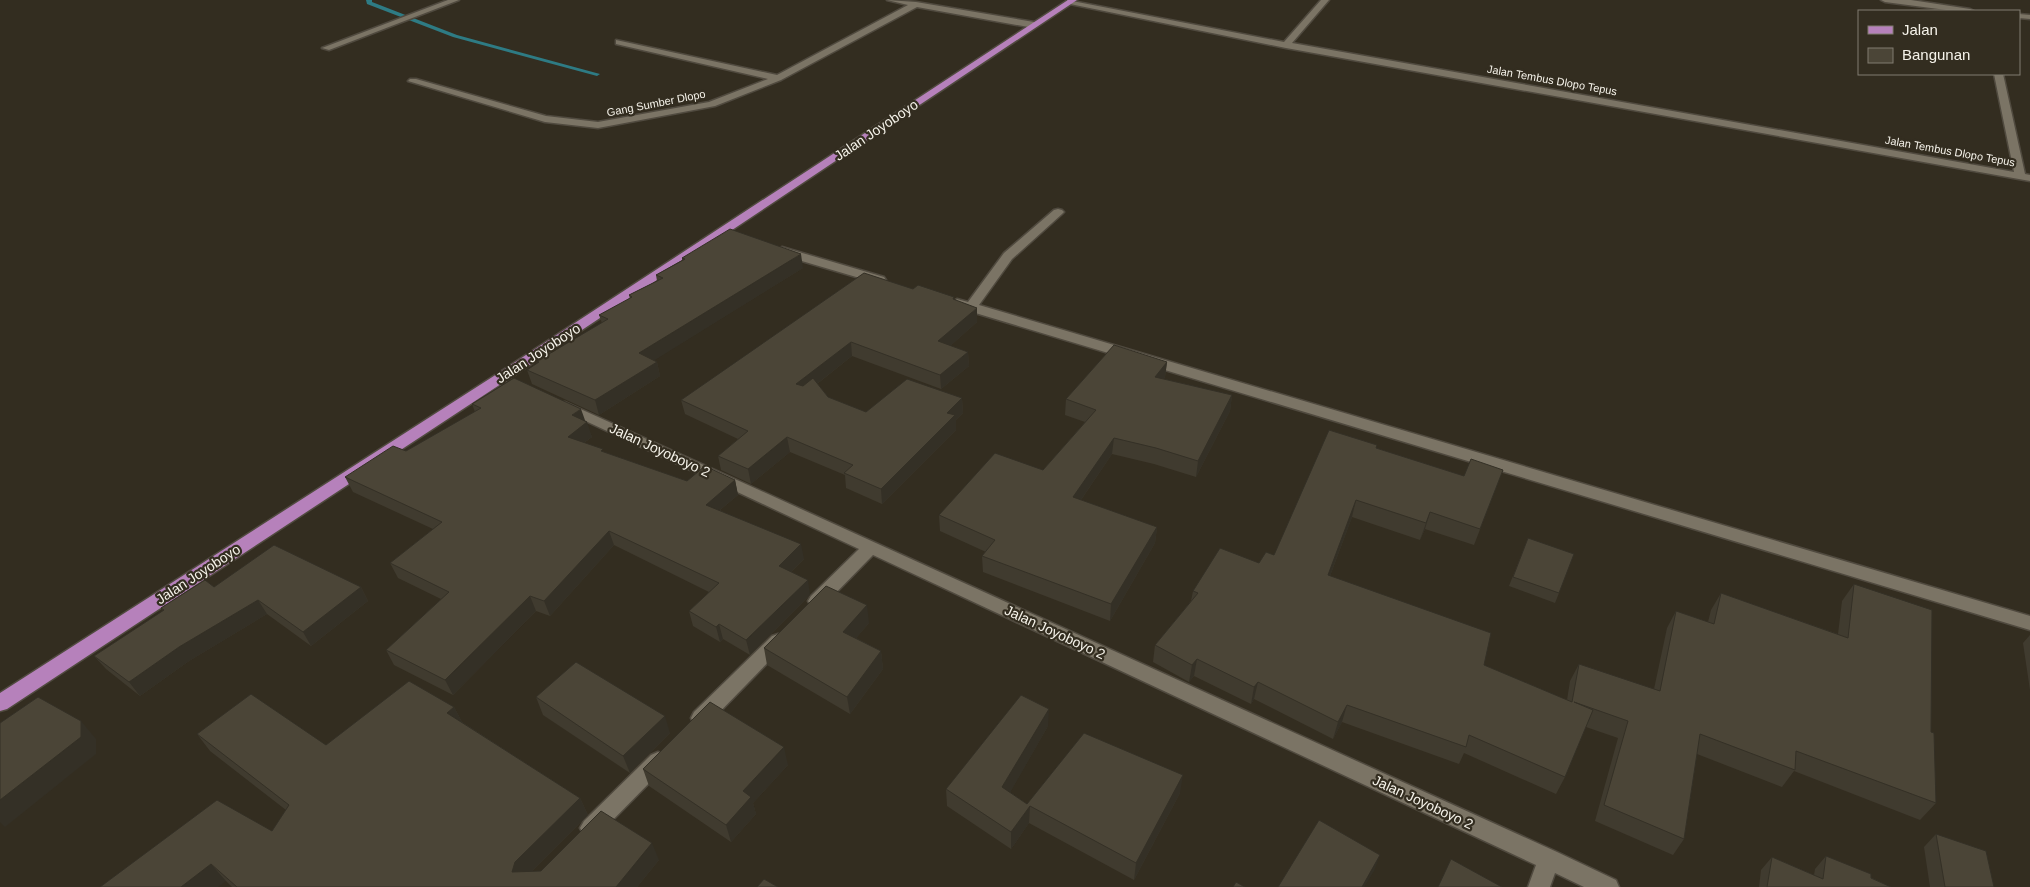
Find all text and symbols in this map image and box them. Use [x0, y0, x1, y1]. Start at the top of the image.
legend [1858, 10, 2020, 75]
text: Jalan [1902, 21, 1938, 38]
text: Bangunan [1902, 46, 1970, 63]
street label: Jalan Tembus Dlopo Tepus [1486, 63, 1618, 97]
street label: Gang Sumber Dlopo [606, 88, 706, 118]
street label: Jalan Joyoboyo [831, 96, 921, 164]
street label: Jalan Tembus Dlopo Tepus [1884, 134, 2016, 168]
street label: Jalan Joyoboyo [493, 320, 583, 386]
street label: Jalan Joyoboyo 2 [607, 420, 713, 480]
street label: Jalan Joyoboyo [153, 541, 243, 607]
street label: Jalan Joyoboyo 2 [1002, 602, 1108, 662]
street label: Jalan Joyoboyo 2 [1370, 772, 1476, 832]

